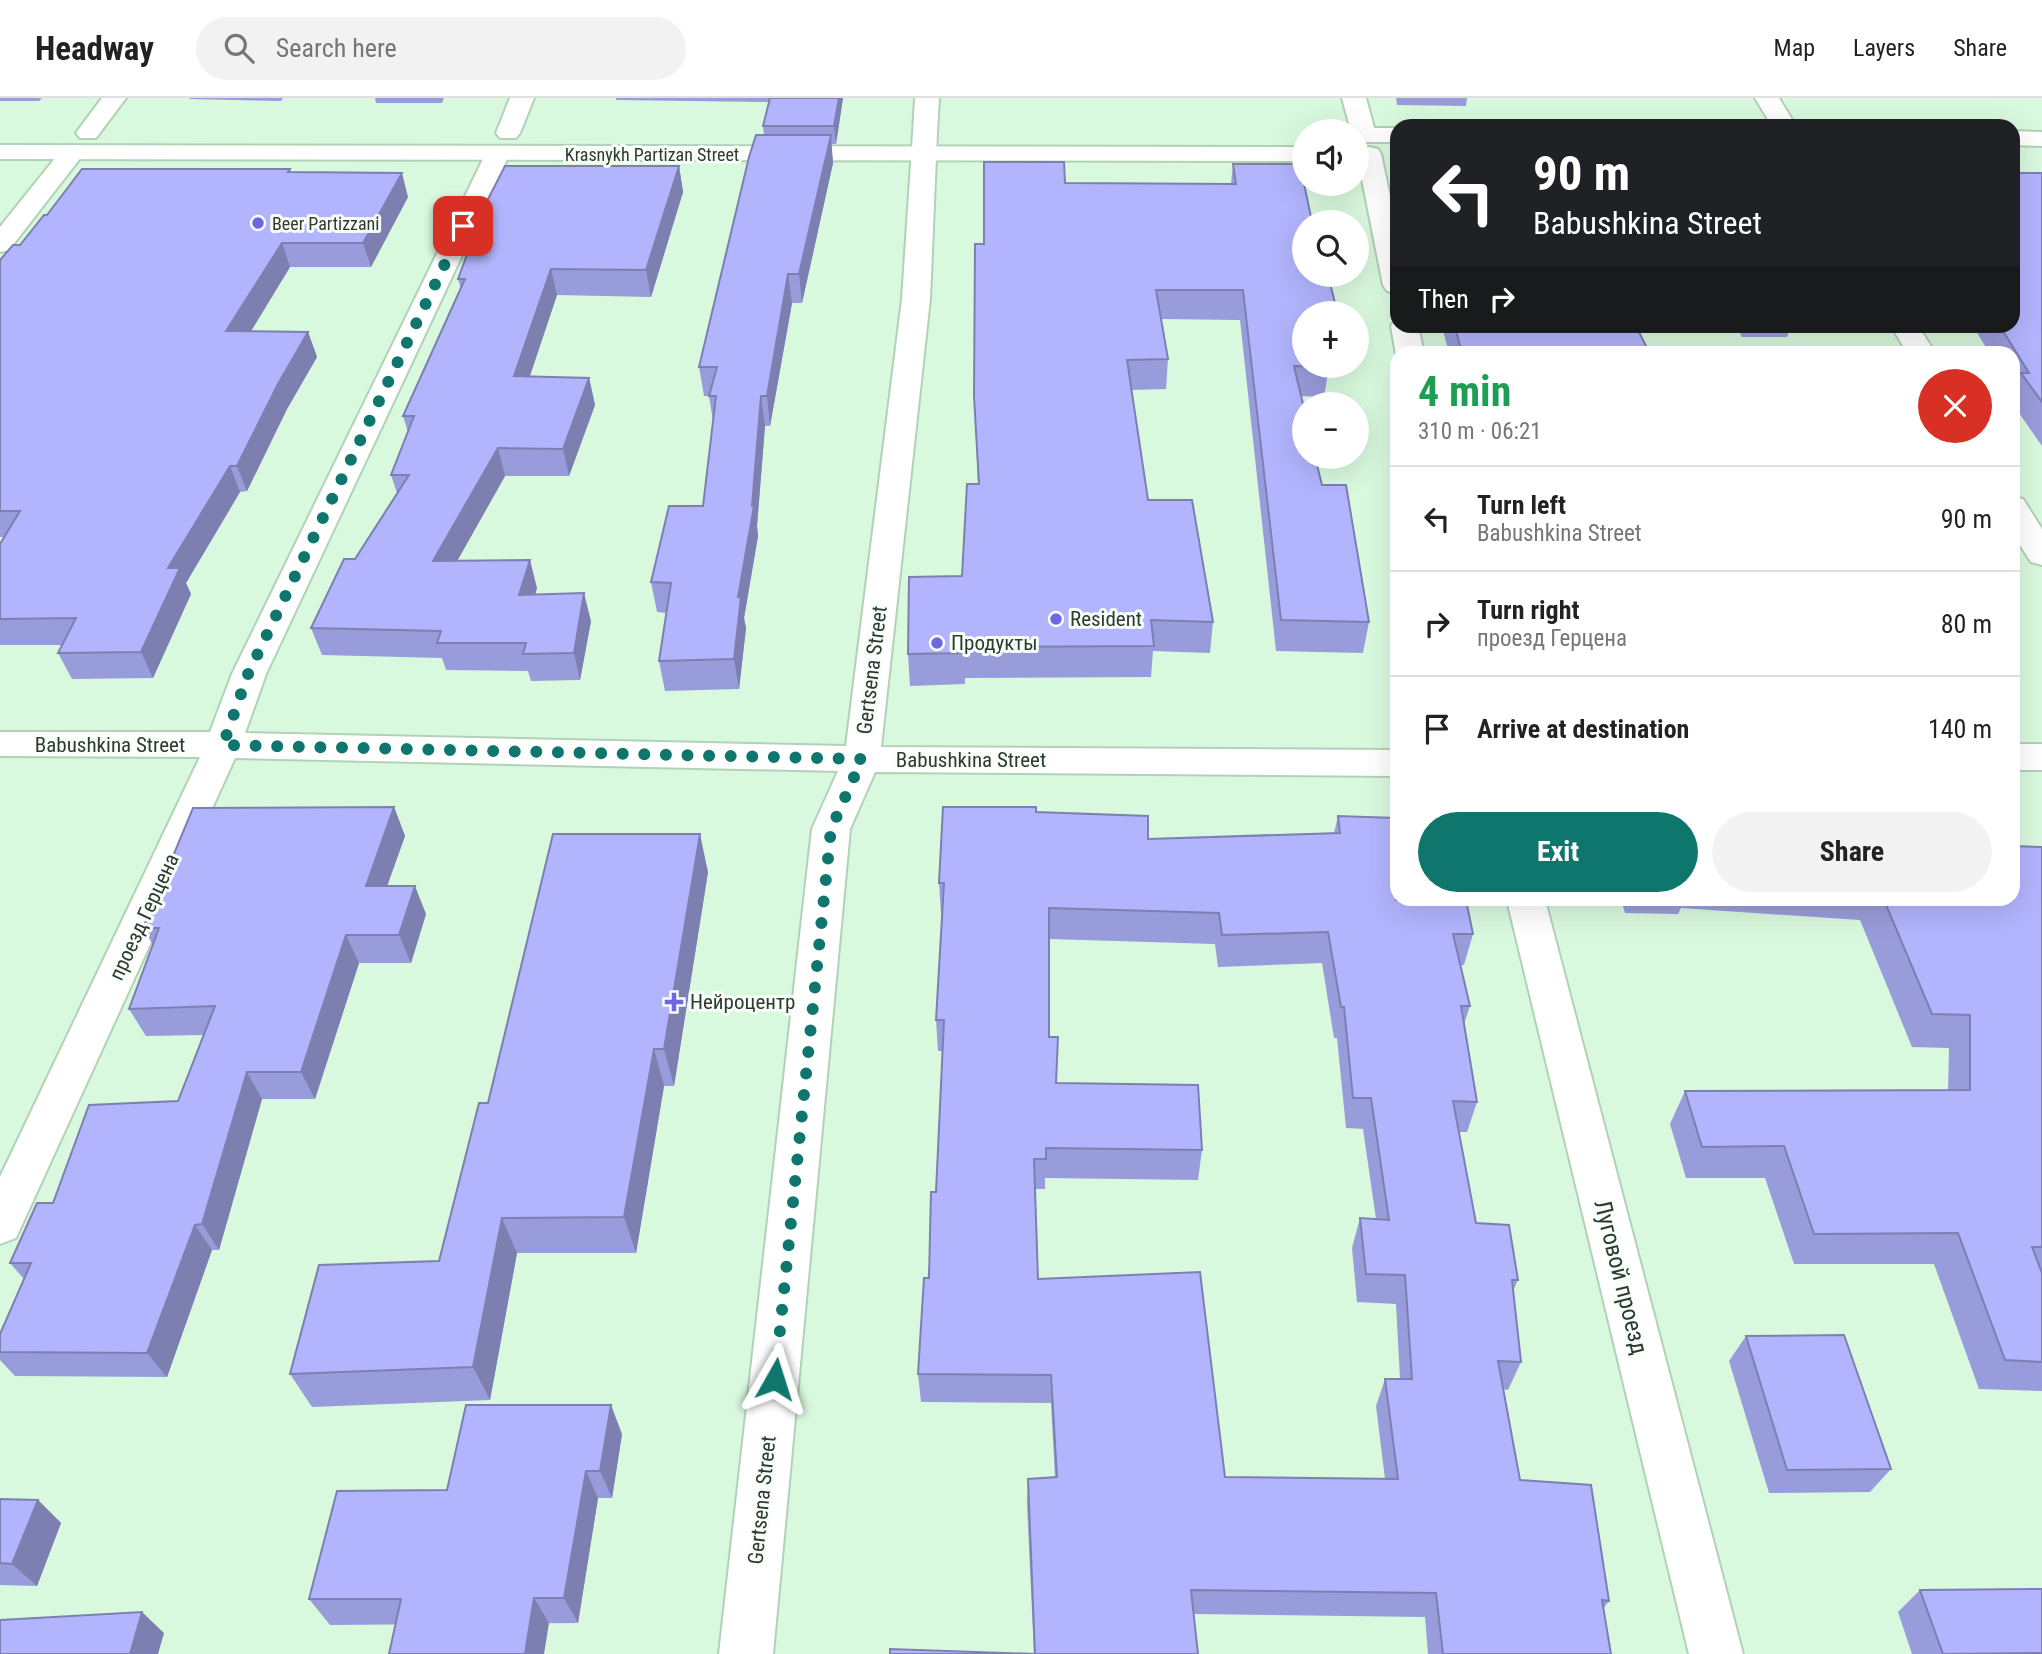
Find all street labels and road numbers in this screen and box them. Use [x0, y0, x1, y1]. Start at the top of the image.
street label: Krasnykh Partizan Street [565, 144, 739, 165]
street label: Gertsena Street [852, 604, 892, 736]
street label: Babushkina Street [35, 733, 185, 757]
street label: Babushkina Street [896, 748, 1046, 772]
street label: проезд Герцена [104, 850, 184, 984]
street label: Луговой проезд [1588, 1197, 1654, 1357]
street label: Gertsena Street [743, 1435, 781, 1565]

